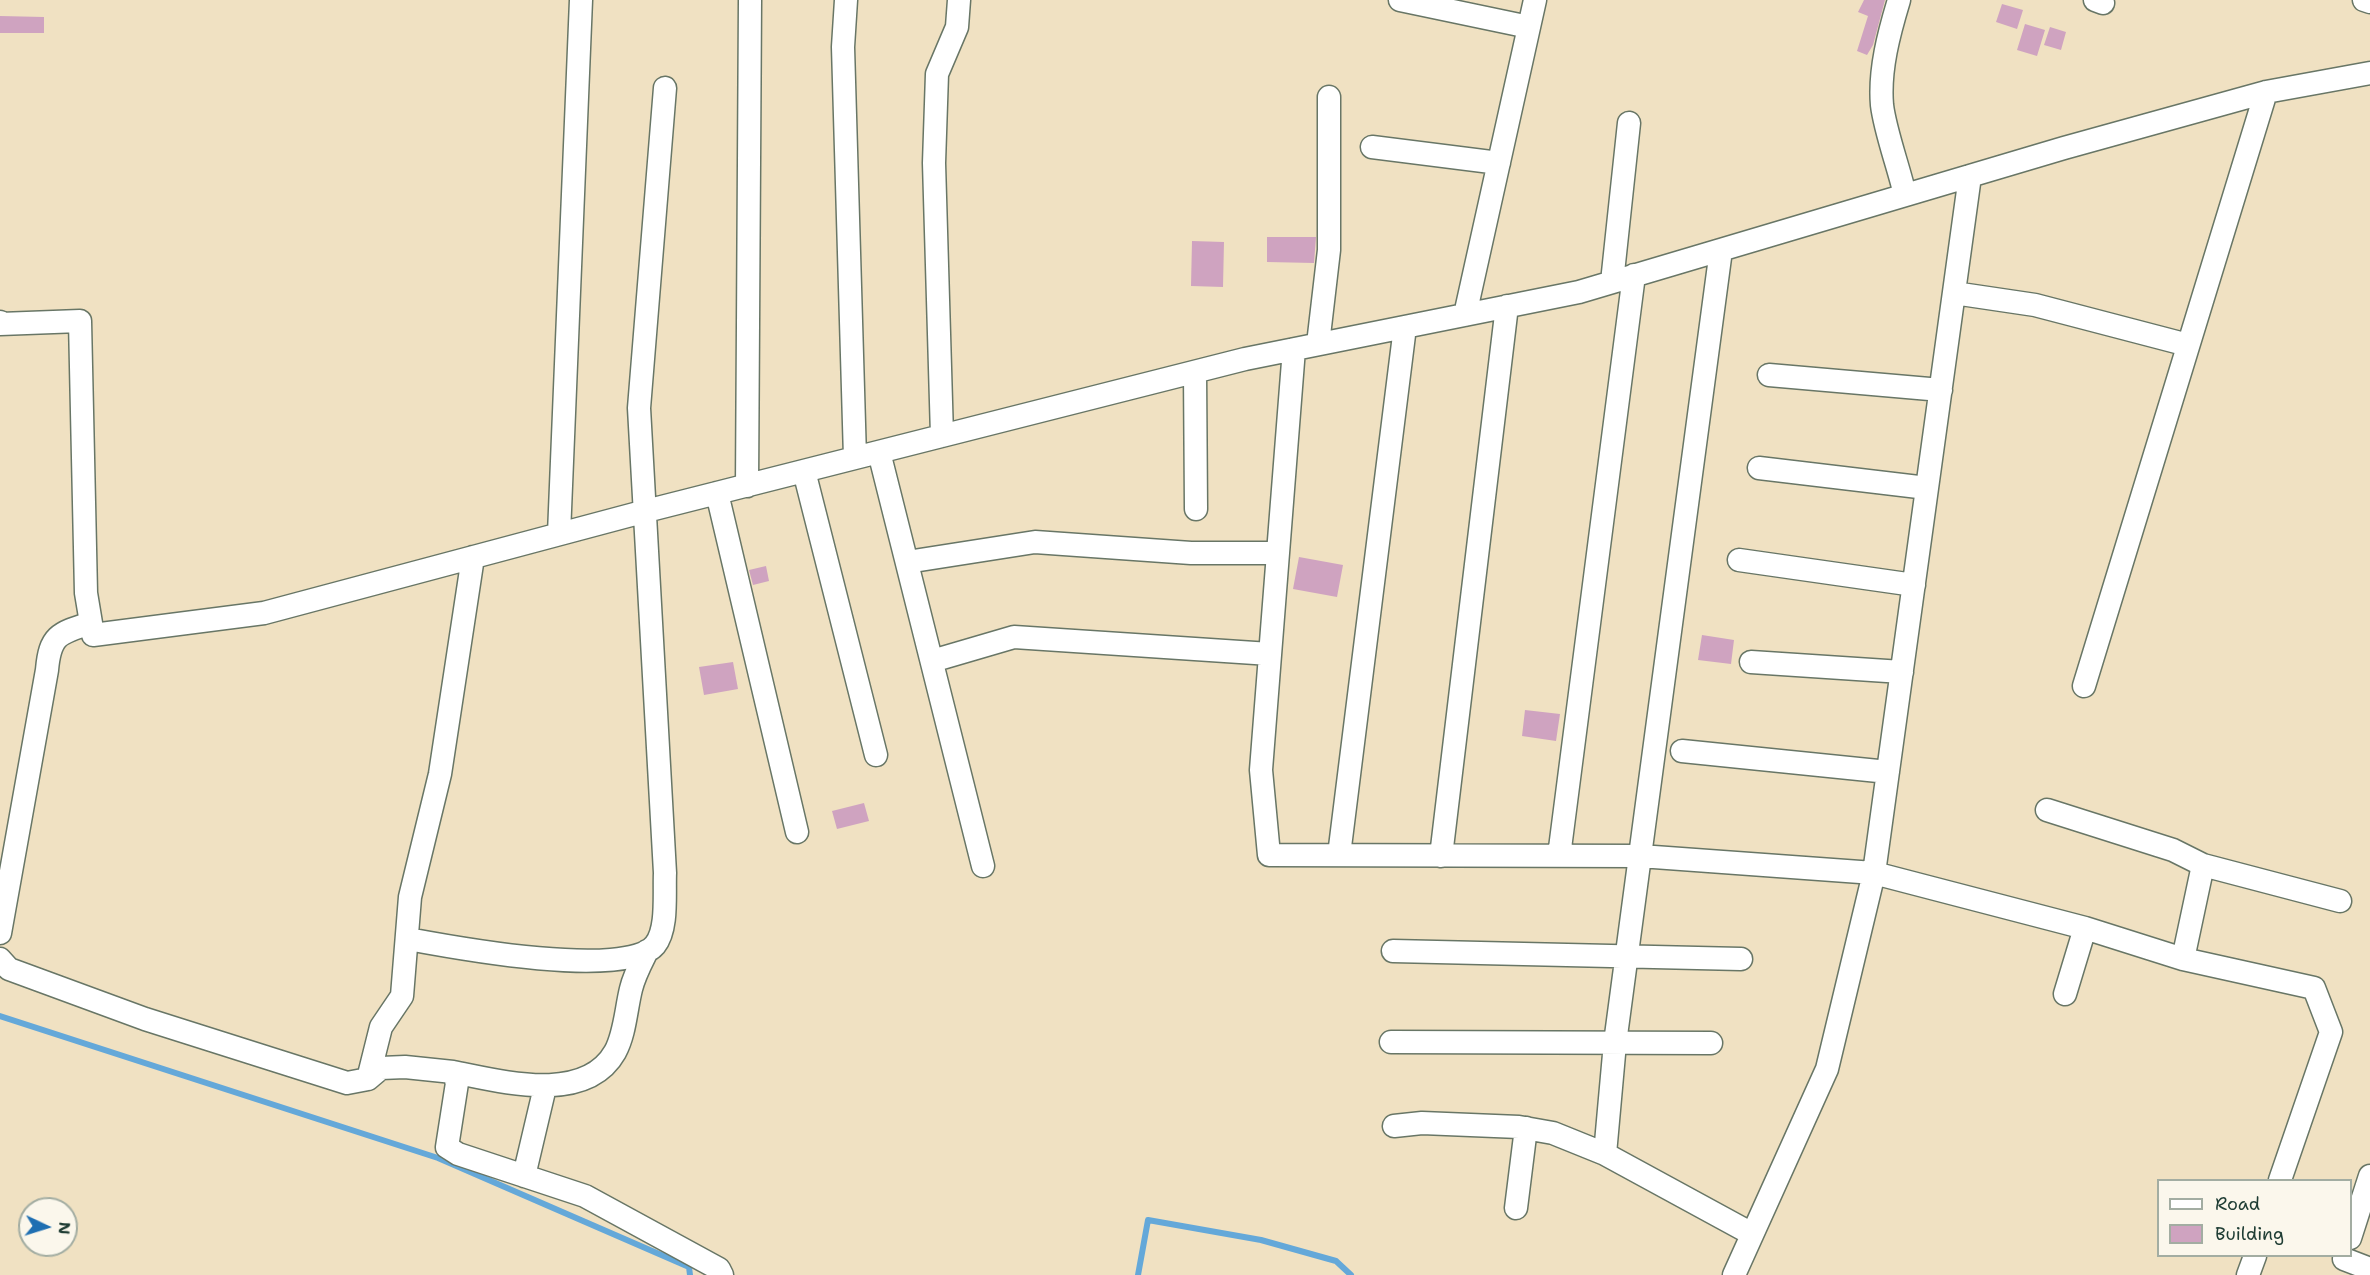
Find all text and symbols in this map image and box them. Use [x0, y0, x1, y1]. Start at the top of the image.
legend [2157, 1179, 2352, 1257]
text: Road [2215, 1192, 2260, 1216]
north arrow [18, 1197, 78, 1257]
text: N [54, 1221, 75, 1235]
text: Building [2215, 1222, 2284, 1246]

